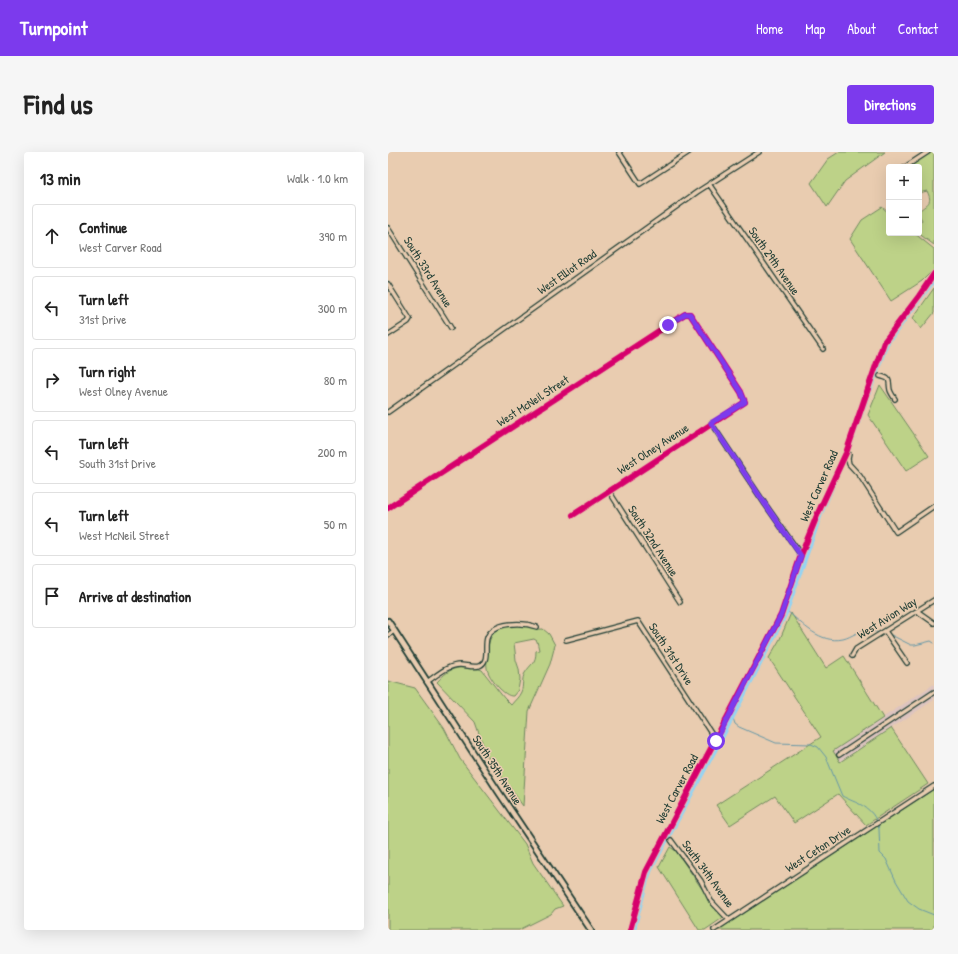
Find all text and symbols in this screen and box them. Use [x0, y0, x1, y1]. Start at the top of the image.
text: Turnpoint [20, 15, 88, 41]
text: Home [756, 19, 783, 38]
text: Map [805, 19, 825, 38]
text: About [847, 19, 876, 38]
text: Contact [898, 19, 938, 38]
text: Find us [24, 85, 93, 123]
button: Directions [847, 85, 934, 124]
map controls [886, 164, 922, 236]
button: + [886, 164, 922, 200]
text: 13 min [40, 167, 81, 190]
text: Walk · 1.0 km [287, 169, 348, 187]
button: − [886, 200, 922, 236]
text: Continue [79, 217, 127, 238]
street label: South 29th Avenue [745, 223, 804, 298]
icon: ahead [41, 225, 63, 247]
text: 390 m [319, 227, 347, 245]
street label: South 33rd Avenue [400, 233, 457, 310]
text: West Carver Road [79, 238, 162, 256]
street label: West Elliot Road [534, 245, 600, 298]
text: Turn left [79, 289, 129, 310]
icon: left [41, 297, 63, 319]
text: 300 m [318, 299, 347, 317]
text: 31st Drive [79, 310, 126, 328]
route end [659, 316, 677, 334]
text: Turn right [79, 361, 135, 382]
icon: right [41, 369, 63, 391]
street label: West McNeil Street [493, 370, 573, 430]
text: 80 m [324, 371, 347, 389]
text: West Olney Avenue [79, 382, 168, 400]
street label: West Olney Avenue [614, 419, 692, 478]
text: Turn left [79, 433, 129, 454]
icon: left [41, 441, 63, 463]
text: 200 m [317, 443, 347, 461]
street label: West Carver Road [795, 447, 842, 524]
text: South 31st Drive [79, 454, 156, 472]
street label: South 32nd Avenue [624, 502, 683, 580]
text: Turn left [79, 505, 129, 526]
icon: left [41, 513, 63, 535]
text: 50 m [324, 515, 347, 533]
text: West McNeil Street [79, 526, 169, 544]
icon: arrive [41, 585, 63, 607]
text: Arrive at destination [79, 586, 191, 607]
street label: West Avion Way [854, 593, 920, 643]
street label: South 31st Drive [645, 619, 698, 688]
street label: South 35th Avenue [469, 732, 526, 808]
route start [707, 732, 725, 750]
street label: West Carver Road [651, 751, 702, 826]
street label: West Ceton Drive [782, 821, 854, 876]
street label: South 34th Avenue [678, 837, 739, 911]

